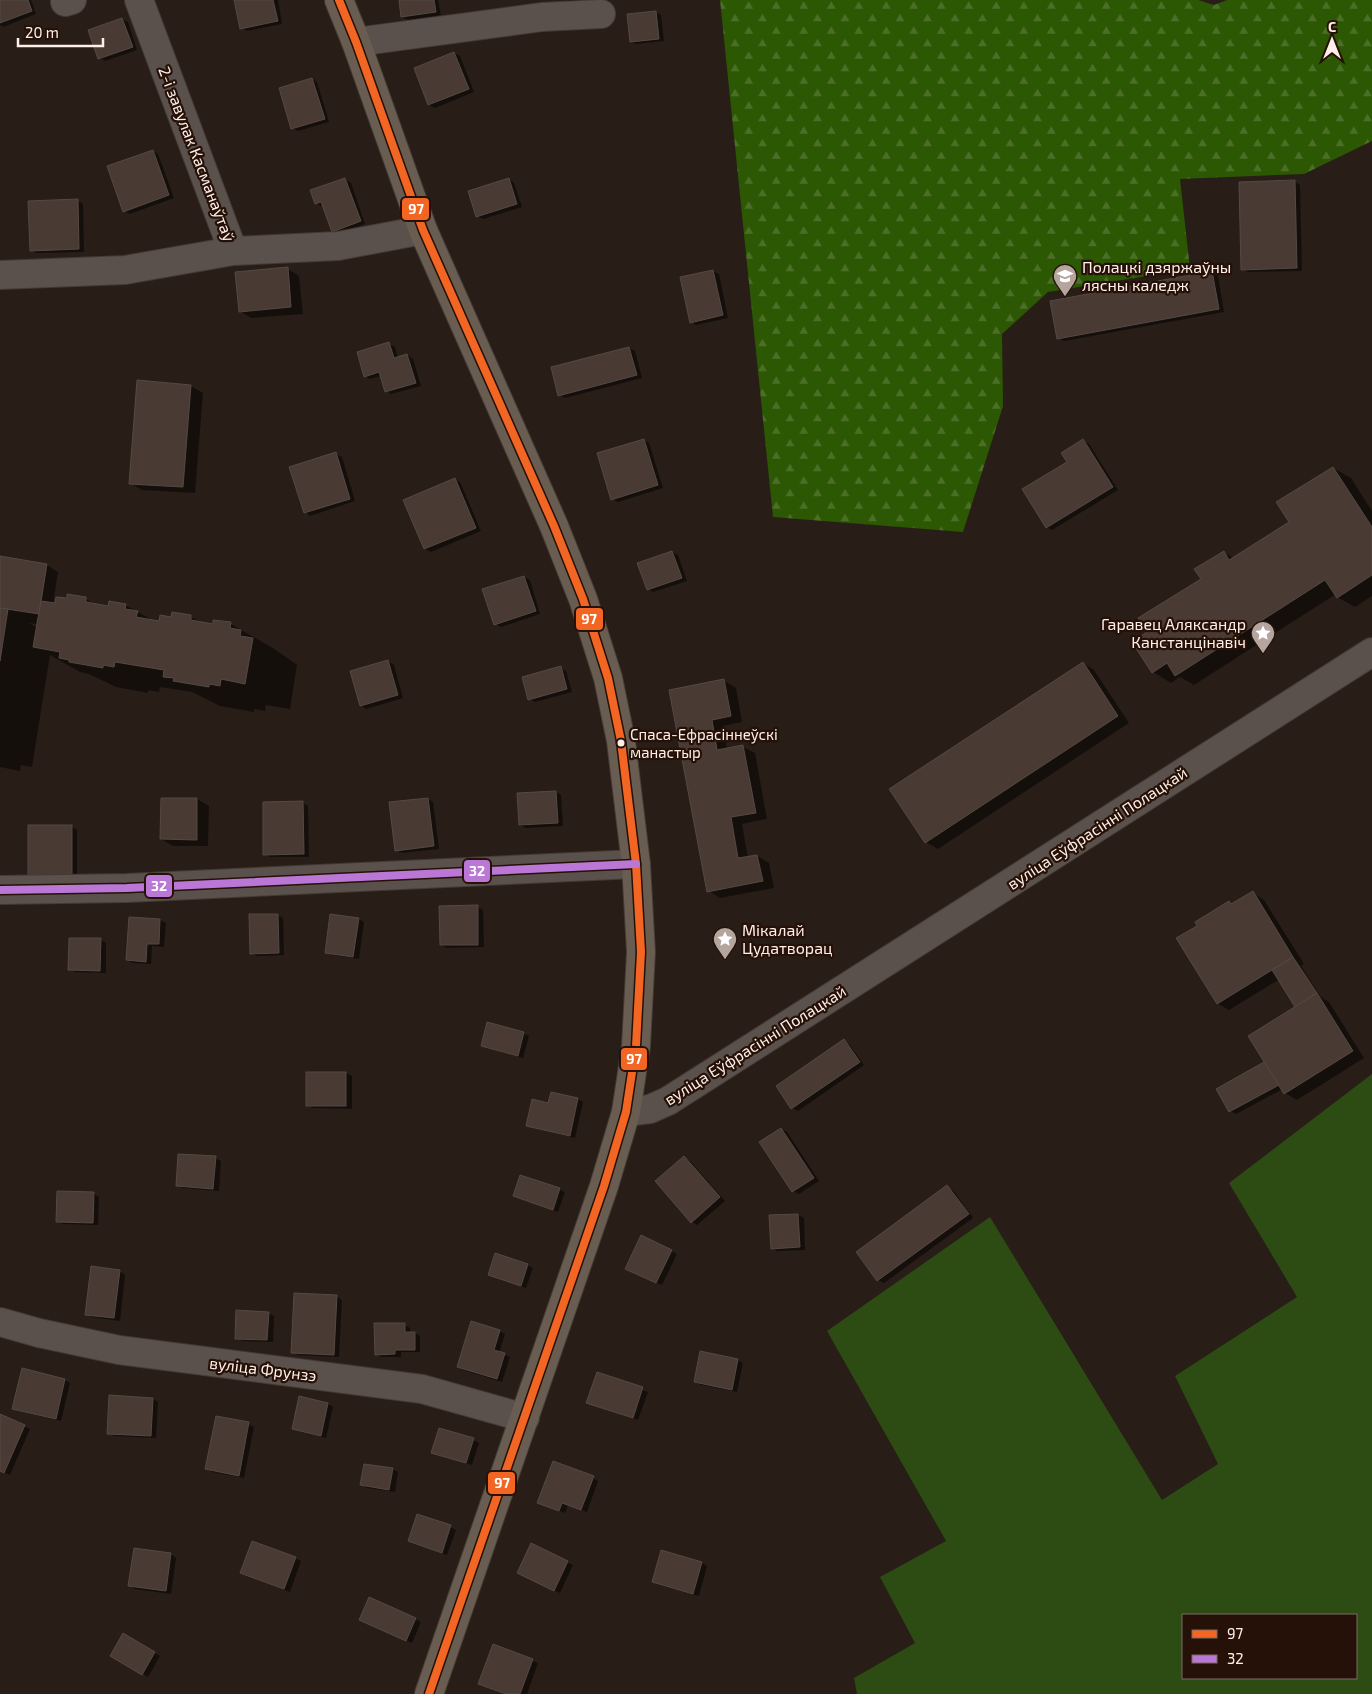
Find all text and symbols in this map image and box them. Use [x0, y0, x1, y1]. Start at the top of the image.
scale bar [18, 15, 102, 47]
north arrow [1307, 15, 1357, 65]
text: С [1328, 18, 1336, 35]
text: 20 m [25, 23, 59, 41]
street label: 2-і завулак Касманаўтаў [154, 64, 240, 245]
line badge: 97 [401, 197, 430, 221]
text: 97 [408, 200, 424, 217]
place label: Полацкі дзяржаўны лясны каледж [1082, 257, 1231, 294]
school or university icon: Полацкі дзяржаўны лясны каледж [1052, 263, 1078, 297]
line badge: 97 [575, 607, 604, 631]
text: 97 [581, 610, 597, 627]
place label: Гаравец Аляксандр Канстанцінавіч [1101, 614, 1246, 651]
place icon: Гаравец Аляксандр Канстанцінавіч [1250, 620, 1276, 654]
place label: Спаса-Ефрасіннеўскі манастыр [630, 725, 778, 761]
marker: Спаса-Ефрасіннеўскі манастыр [616, 738, 626, 748]
street label: вуліца Еўфрасінні Полацкай [1003, 762, 1191, 894]
line badge: 32 [463, 859, 491, 883]
text: 32 [469, 862, 485, 879]
line badge: 32 [145, 874, 173, 898]
text: 32 [151, 877, 167, 894]
place label: Мікалай Цудатворац [742, 920, 833, 958]
place icon: Мікалай Цудатворац [712, 926, 738, 960]
street label: вуліца Еўфрасінні Полацкай [660, 981, 850, 1109]
line badge: 97 [620, 1047, 648, 1071]
text: 97 [626, 1050, 642, 1067]
street label: вуліца Фрунзэ [208, 1352, 318, 1386]
line badge: 97 [487, 1471, 516, 1495]
text: 97 [494, 1474, 510, 1491]
legend [1182, 1614, 1357, 1679]
text: 97 [1227, 1624, 1244, 1642]
text: 32 [1227, 1649, 1244, 1667]

